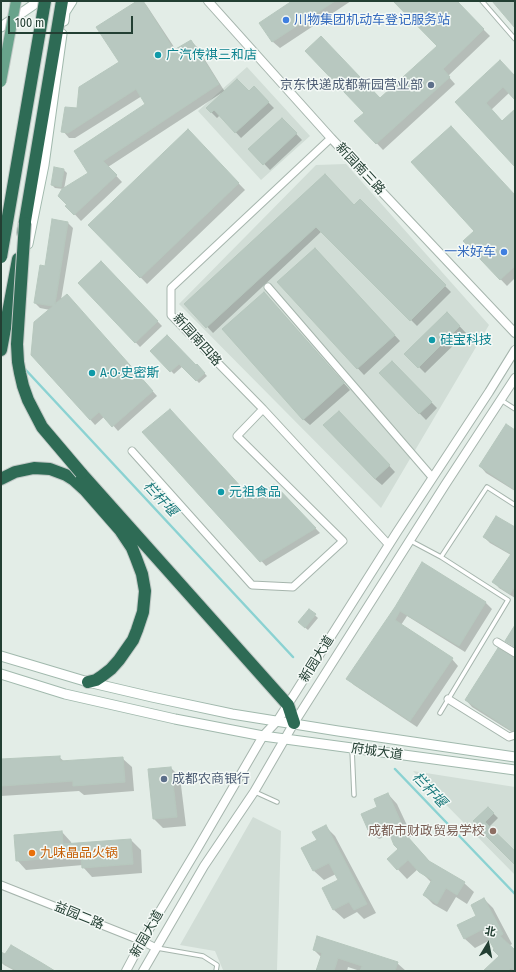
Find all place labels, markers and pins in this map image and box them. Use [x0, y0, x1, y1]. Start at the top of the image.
place label: 川物集团机动车登记服务站 [294, 12, 450, 28]
marker: 川物集团机动车登记服务站 [281, 15, 291, 25]
place label: 广汽传祺三和店 [166, 47, 257, 63]
marker: 广汽传祺三和店 [153, 50, 163, 60]
place label: 京东快递成都新园营业部 [280, 77, 423, 93]
marker: 京东快递成都新园营业部 [426, 80, 436, 90]
place label: 一米好车 [444, 244, 496, 260]
marker: 一米好车 [499, 247, 509, 257]
place label: 硅宝科技 [440, 332, 492, 348]
marker: 硅宝科技 [427, 335, 437, 345]
place label: A·O·史密斯 [100, 365, 159, 381]
marker: A·O·史密斯 [87, 368, 97, 378]
place label: 元祖食品 [229, 484, 281, 500]
marker: 元祖食品 [216, 487, 226, 497]
place label: 成都农商银行 [172, 771, 250, 787]
marker: 成都农商银行 [159, 774, 169, 784]
place label: 成都市财政贸易学校 [368, 823, 485, 839]
marker: 成都市财政贸易学校 [488, 826, 498, 836]
place label: 九味晶品火锅 [40, 845, 118, 861]
marker: 九味晶品火锅 [27, 848, 37, 858]

